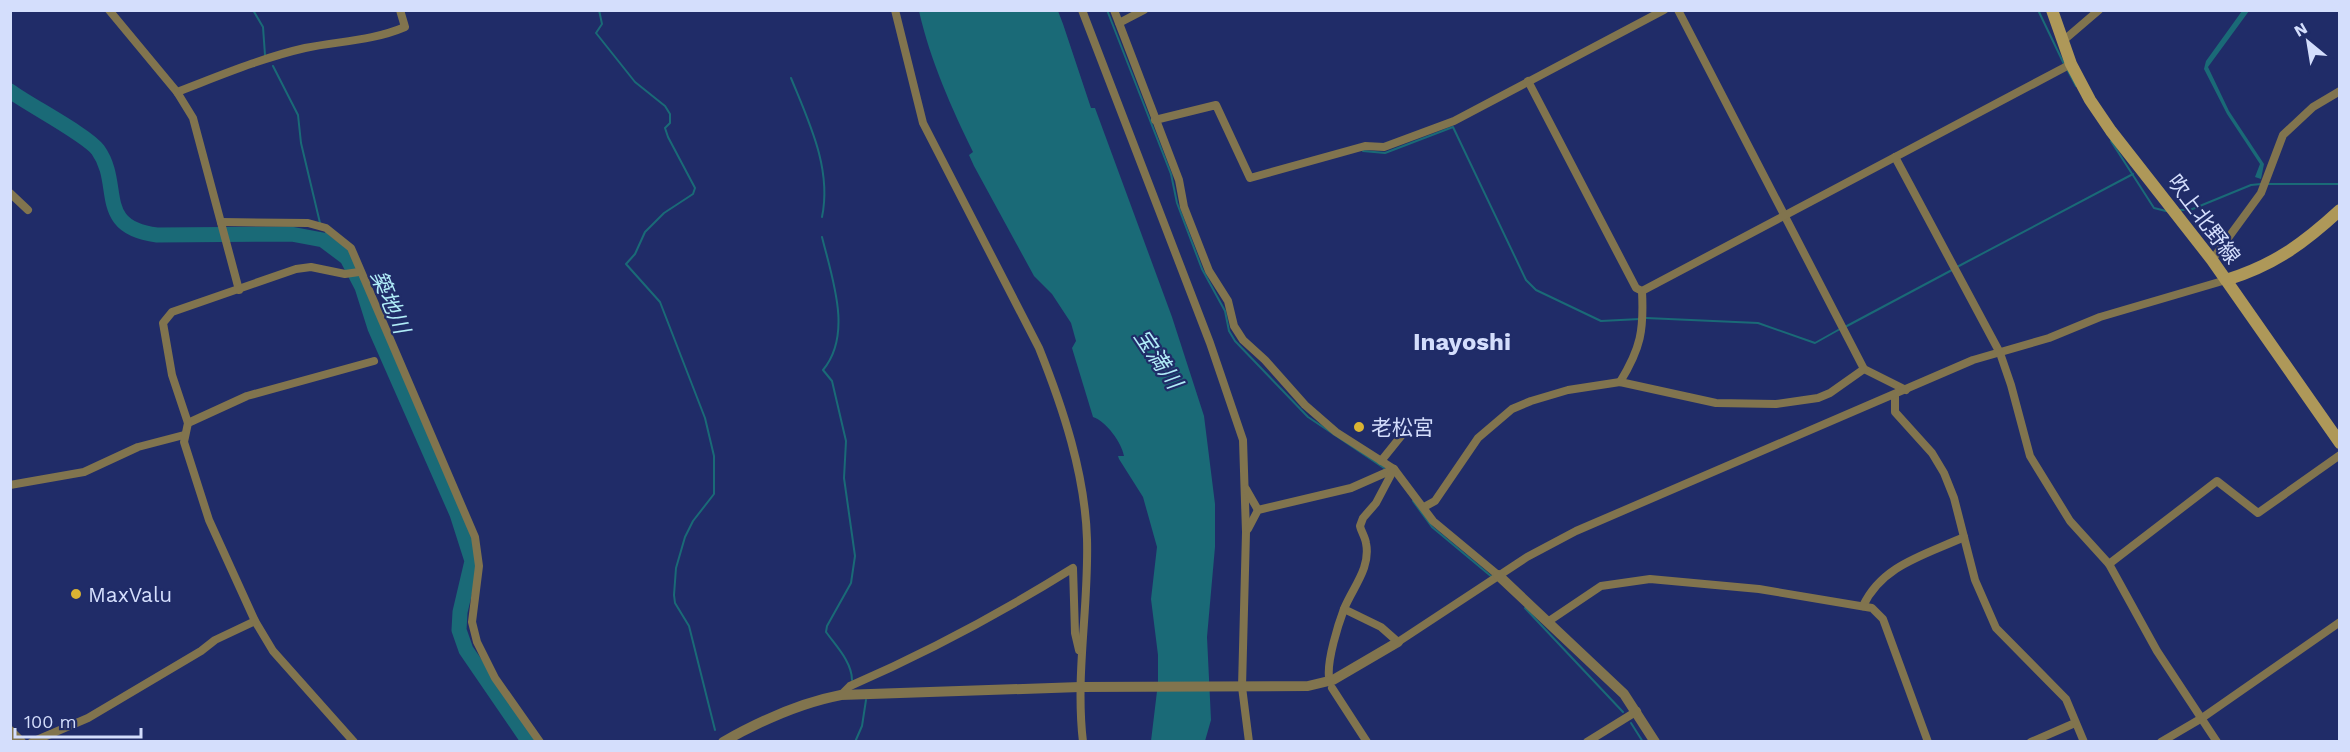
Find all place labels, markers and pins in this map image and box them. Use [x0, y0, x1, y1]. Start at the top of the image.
place label: 老松宮 [1371, 415, 1434, 440]
marker: 老松宮 [1352, 420, 1366, 434]
place label: MaxValu [88, 582, 172, 607]
marker: MaxValu [69, 587, 83, 601]

